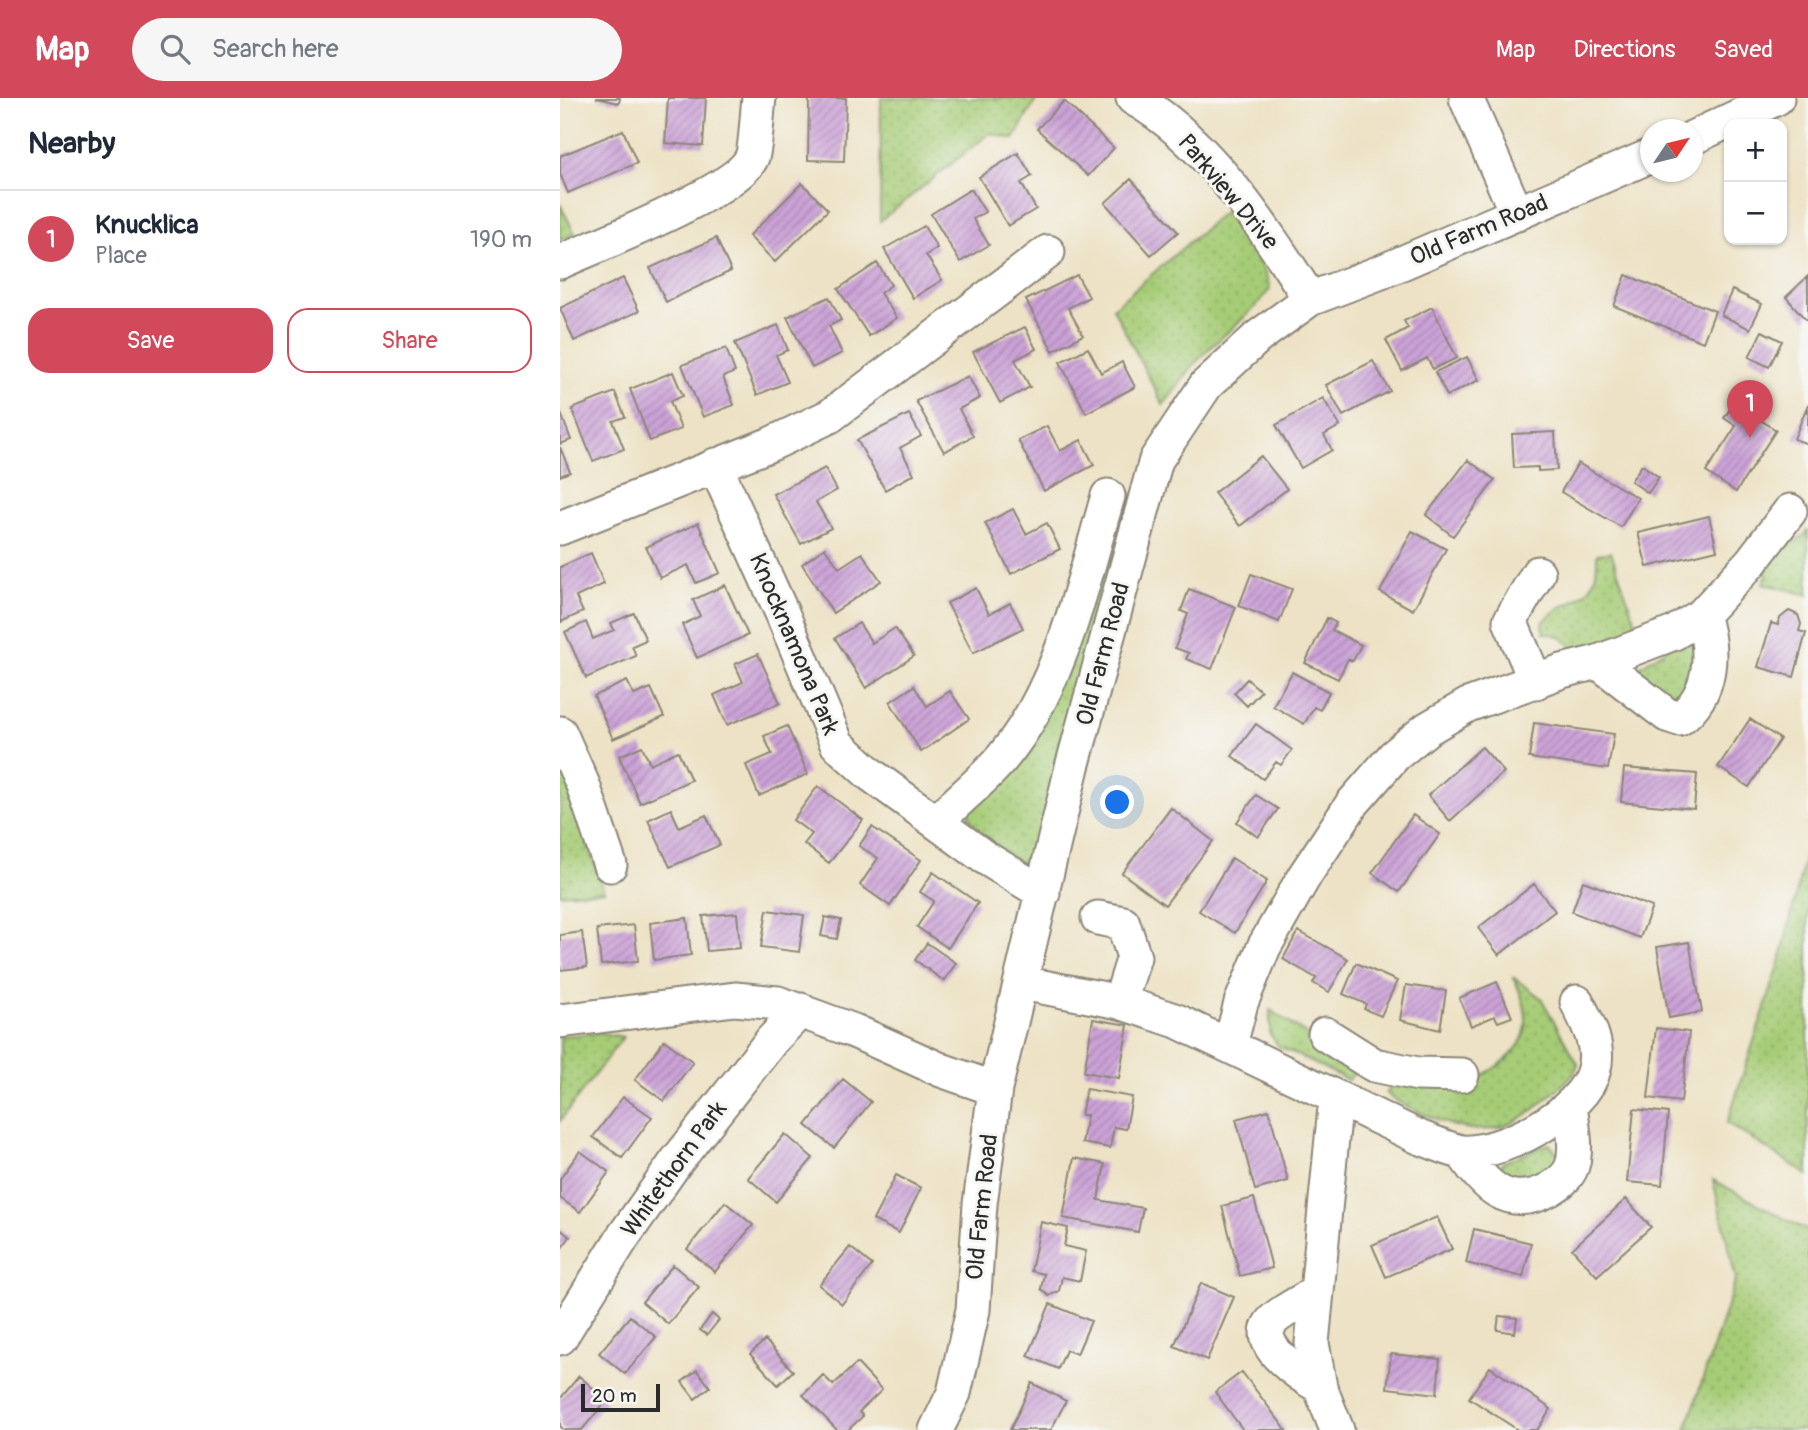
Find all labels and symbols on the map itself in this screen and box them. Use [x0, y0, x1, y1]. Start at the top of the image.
north arrow [1640, 119, 1703, 182]
street label: Parkview Drive [1171, 128, 1285, 256]
street label: Old Farm Road [1406, 188, 1552, 272]
pin: 1 [1727, 380, 1773, 438]
street label: Knocknamona Park [743, 549, 845, 739]
street label: Old Farm Road [1070, 579, 1136, 729]
your location [1100, 785, 1134, 819]
street label: Whitethorn Park [615, 1095, 733, 1243]
street label: Old Farm Road [960, 1132, 1004, 1282]
scale bar [581, 1381, 660, 1413]

